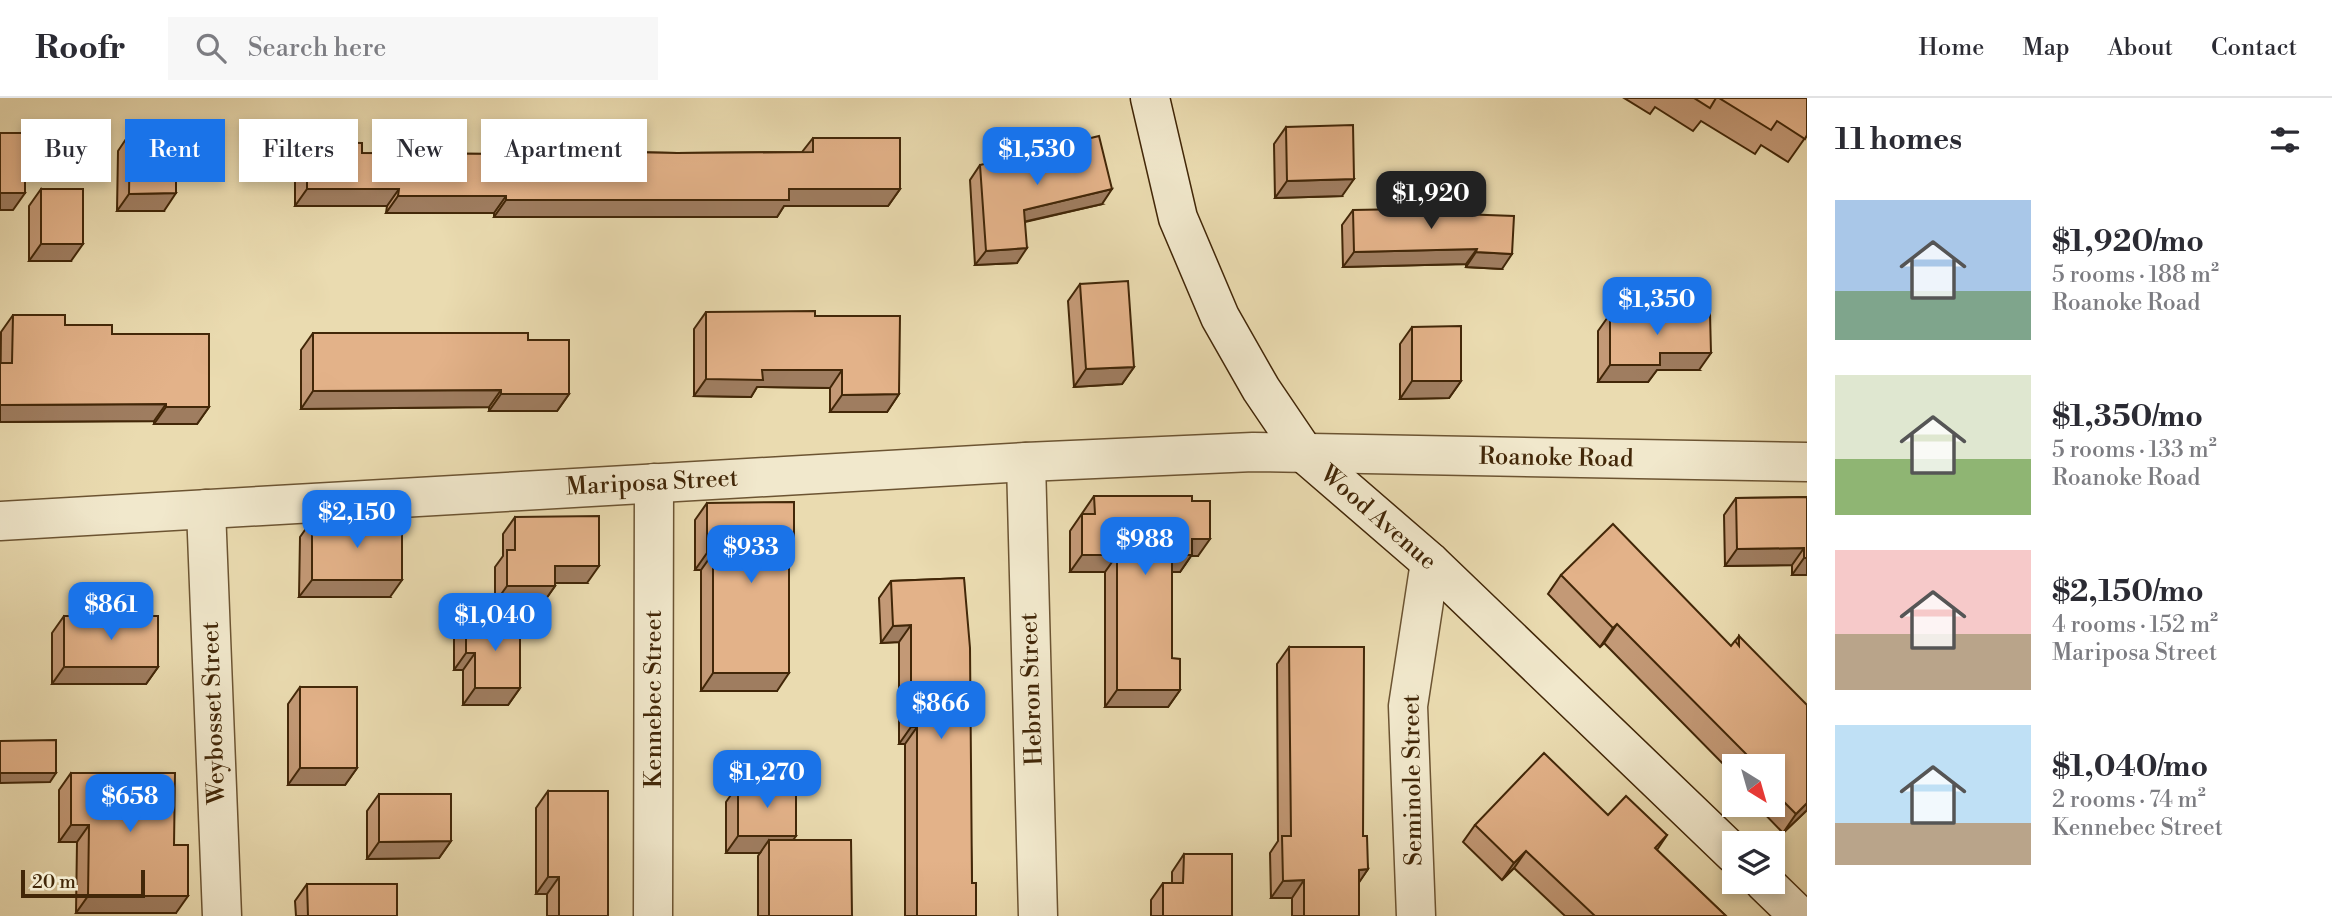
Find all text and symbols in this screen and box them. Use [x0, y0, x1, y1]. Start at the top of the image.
search box [168, 17, 658, 80]
text: Roofr [35, 28, 126, 69]
icon: search [192, 29, 230, 67]
text: Search here [248, 32, 386, 64]
text: Home [1919, 33, 1984, 63]
text: Map [2022, 33, 2070, 63]
text: About [2108, 33, 2173, 63]
text: Contact [2211, 33, 2297, 63]
chip: Buy [21, 119, 111, 182]
chip: Rent [125, 119, 225, 182]
chip: Filters [239, 119, 358, 182]
chip: New [372, 119, 467, 182]
chip: Apartment [481, 119, 647, 182]
text: 11 homes [1835, 121, 1962, 159]
icon: filters [2266, 121, 2304, 159]
pin: $1,530 [980, 127, 1094, 187]
text: $1,530 [999, 136, 1075, 164]
pin: $1,920 [1374, 172, 1488, 231]
text: $1,920 [1392, 180, 1470, 208]
text: $1,920/mo [2052, 223, 2204, 261]
icon: home [1891, 228, 1975, 312]
text: 5 rooms · 188 m² [2052, 261, 2219, 289]
pin: $1,350 [1600, 278, 1714, 337]
text: $1,350 [1619, 286, 1695, 314]
text: Roanoke Road [2052, 289, 2200, 317]
text: $1,350/mo [2052, 398, 2203, 436]
icon: home [1891, 403, 1975, 487]
text: 5 rooms · 133 m² [2052, 436, 2217, 464]
street label: Roanoke Road [1478, 442, 1634, 474]
street label: Wood Avenue [1313, 459, 1442, 577]
street label: Mariposa Street [565, 463, 739, 502]
text: Roanoke Road [2052, 464, 2200, 492]
pin: $2,150 [300, 490, 414, 550]
text: $2,150 [318, 499, 396, 527]
pin: $988 [1104, 518, 1186, 577]
pin: $933 [710, 526, 792, 585]
text: $988 [1116, 526, 1174, 554]
text: $933 [723, 534, 779, 562]
text: $2,150/mo [2052, 573, 2204, 611]
icon: home [1891, 578, 1975, 662]
pin: $861 [70, 582, 152, 642]
text: $861 [84, 591, 138, 619]
pin: $1,040 [438, 594, 552, 653]
text: $1,040 [455, 602, 535, 630]
street label: Kennebec Street [639, 609, 669, 788]
text: 4 rooms · 152 m² [2052, 611, 2218, 639]
street label: Hebron Street [1014, 612, 1050, 766]
street label: Weybosset Street [196, 621, 232, 806]
text: Mariposa Street [2052, 639, 2217, 667]
pin: $866 [900, 682, 982, 741]
text: $866 [912, 690, 970, 718]
street label: Seminole Street [1396, 693, 1429, 866]
text: $1,040/mo [2052, 748, 2208, 786]
pin: $1,270 [710, 750, 824, 810]
icon: home [1891, 753, 1975, 837]
north arrow [1722, 754, 1785, 817]
map controls [1722, 754, 1785, 894]
text: $1,270 [729, 759, 805, 787]
pin: $658 [89, 774, 171, 834]
text: $658 [101, 783, 159, 811]
text: 2 rooms · 74 m² [2052, 786, 2206, 814]
text: Kennebec Street [2052, 814, 2223, 842]
button: layers [1722, 831, 1785, 894]
scale bar [21, 867, 145, 899]
text: 20 m [32, 870, 76, 894]

